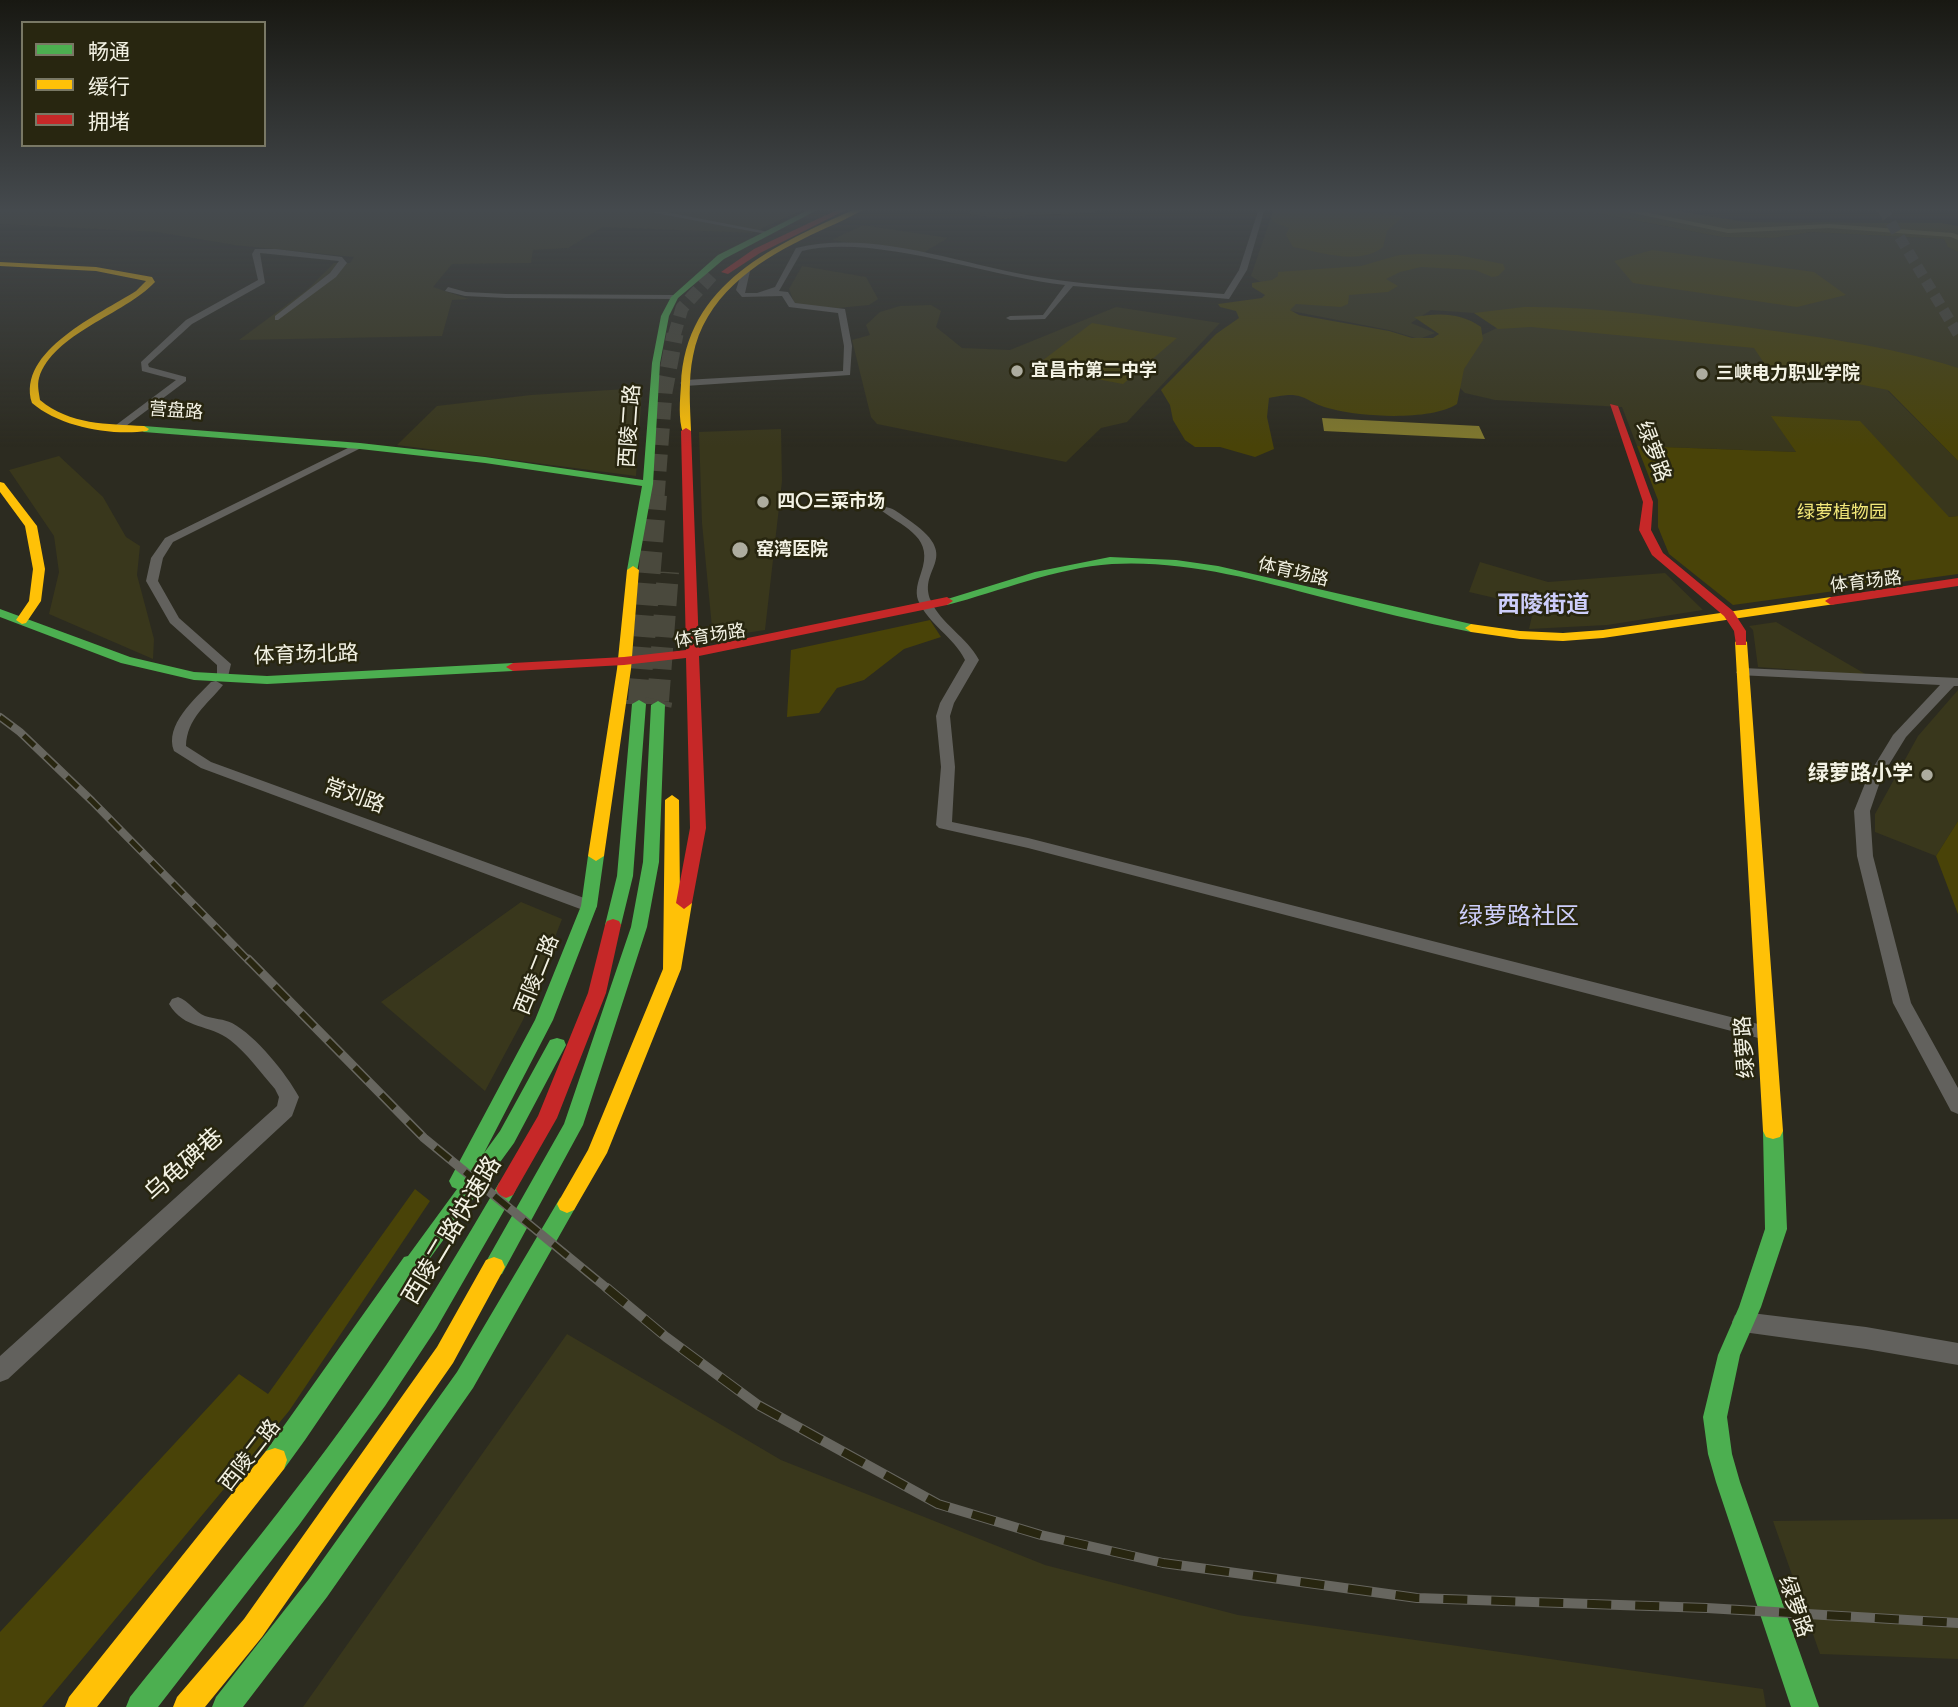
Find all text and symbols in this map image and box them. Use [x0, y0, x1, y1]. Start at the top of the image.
legend [21, 21, 266, 147]
text: 畅通 [88, 40, 130, 65]
text: 缓行 [88, 75, 130, 100]
text: 拥堵 [88, 110, 130, 135]
place label: 宜昌市第二中学 [1031, 360, 1157, 382]
marker: 宜昌市第二中学 [1009, 363, 1025, 379]
place label: 三峡电力职业学院 [1716, 363, 1860, 385]
marker: 三峡电力职业学院 [1694, 366, 1710, 382]
street label: 西陵二路 [616, 383, 646, 469]
street label: 营盘路 [148, 399, 204, 425]
street label: 绿萝路 [1629, 418, 1675, 486]
place label: 四〇三菜市场 [777, 491, 885, 513]
marker: 四〇三菜市场 [755, 494, 771, 510]
park label: 绿萝植物园 [1797, 502, 1887, 524]
place label: 窑湾医院 [756, 539, 828, 561]
marker: 窑湾医院 [730, 540, 750, 560]
street label: 体育场路 [1255, 554, 1331, 592]
street label: 体育场路 [1829, 568, 1903, 598]
district label: 西陵街道 [1497, 592, 1589, 620]
street label: 体育场路 [673, 621, 747, 653]
street label: 体育场北路 [253, 642, 359, 670]
place label: 绿萝路小学 [1808, 762, 1913, 788]
marker: 绿萝路小学 [1919, 767, 1935, 783]
street label: 常刘路 [320, 774, 388, 820]
district label: 绿萝路社区 [1459, 904, 1579, 932]
street label: 西陵二路 [511, 931, 565, 1019]
street label: 绿萝路 [1731, 1015, 1761, 1079]
street label: 乌龟碑巷 [140, 1123, 230, 1209]
street label: 西陵二路快速路 [397, 1152, 509, 1310]
street label: 西陵二路 [215, 1415, 287, 1497]
street label: 绿萝路 [1772, 1573, 1816, 1641]

